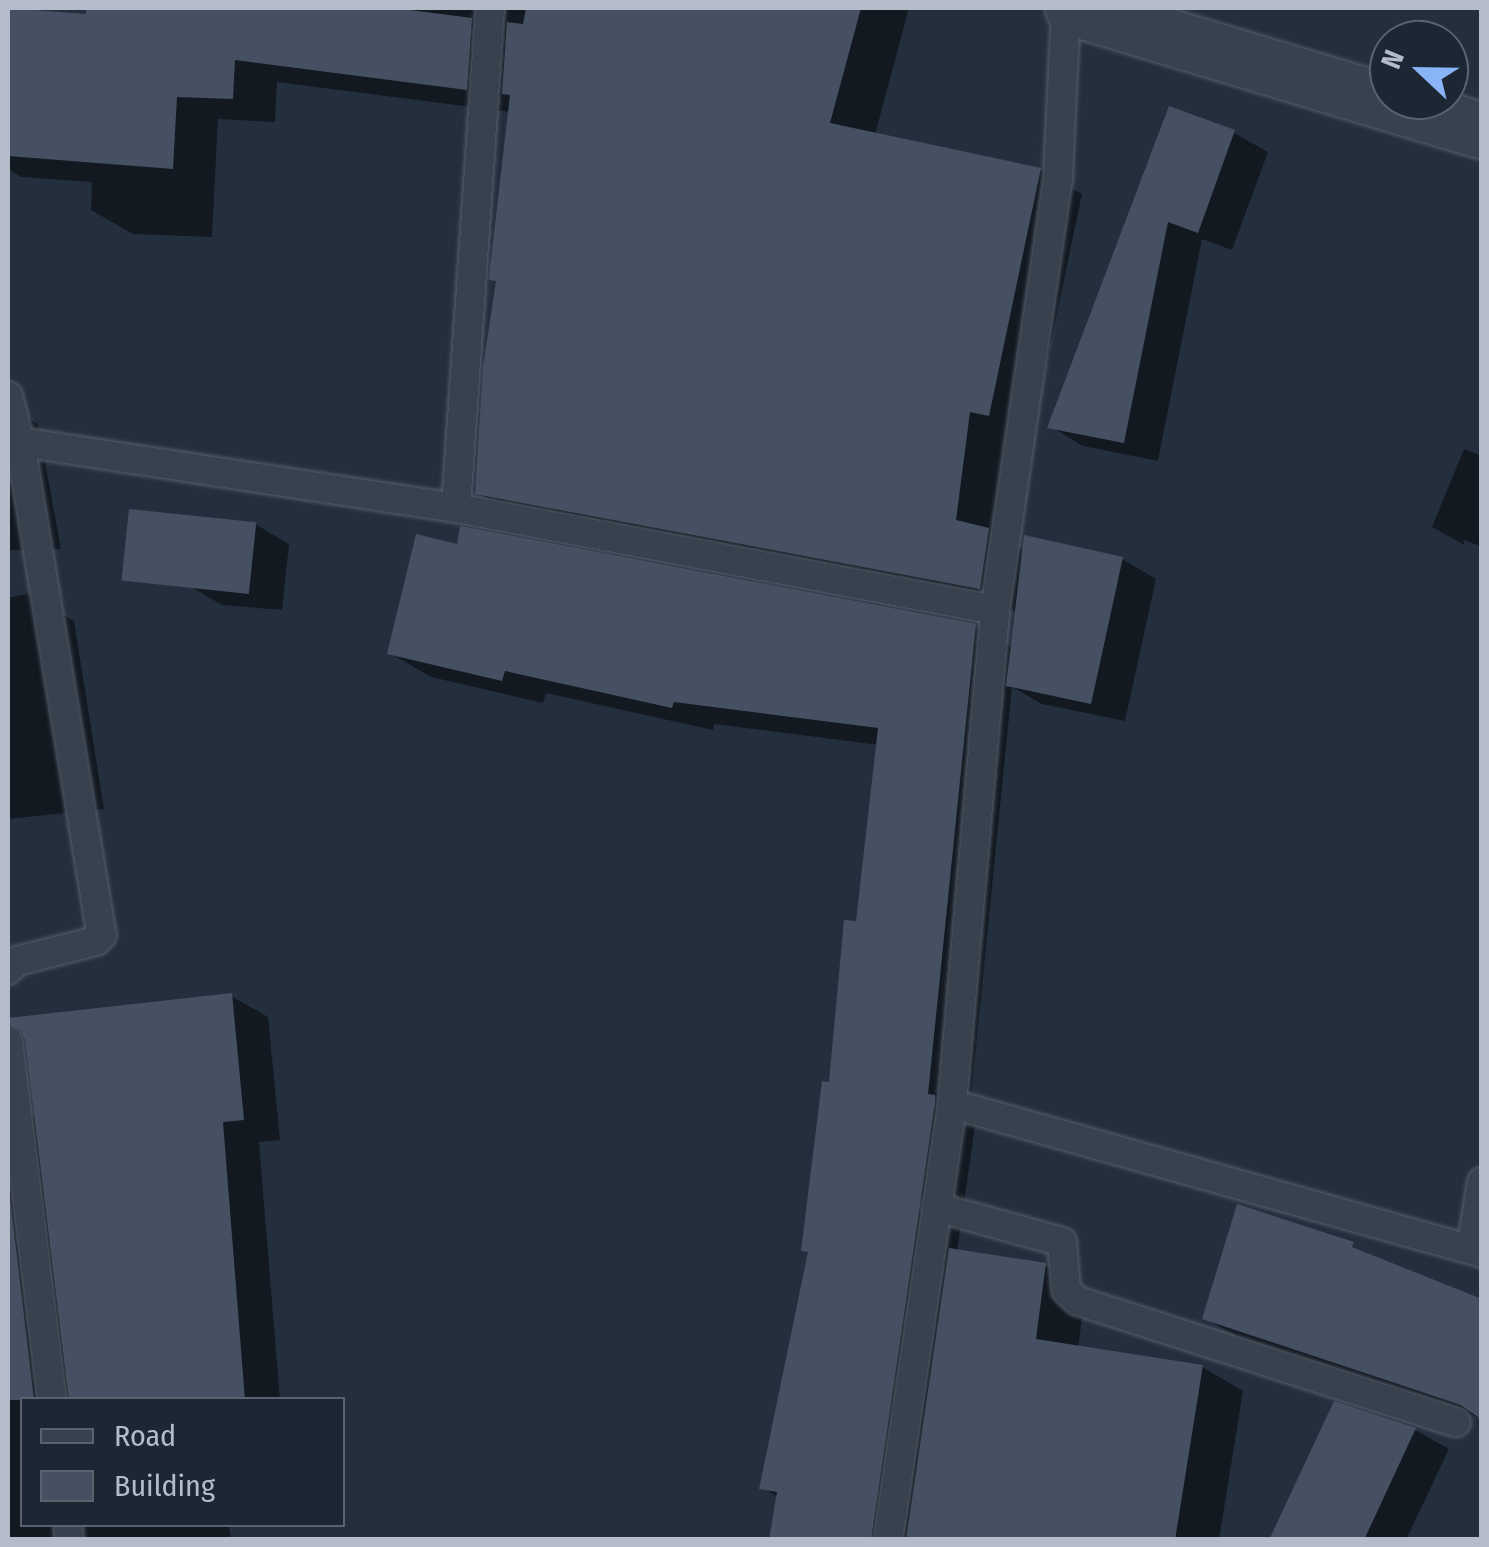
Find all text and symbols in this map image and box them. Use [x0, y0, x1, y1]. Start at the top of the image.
north arrow [1369, 20, 1469, 120]
text: N [1374, 45, 1411, 73]
legend [20, 1397, 345, 1527]
text: Road [114, 1418, 176, 1454]
text: Building [114, 1468, 215, 1504]

